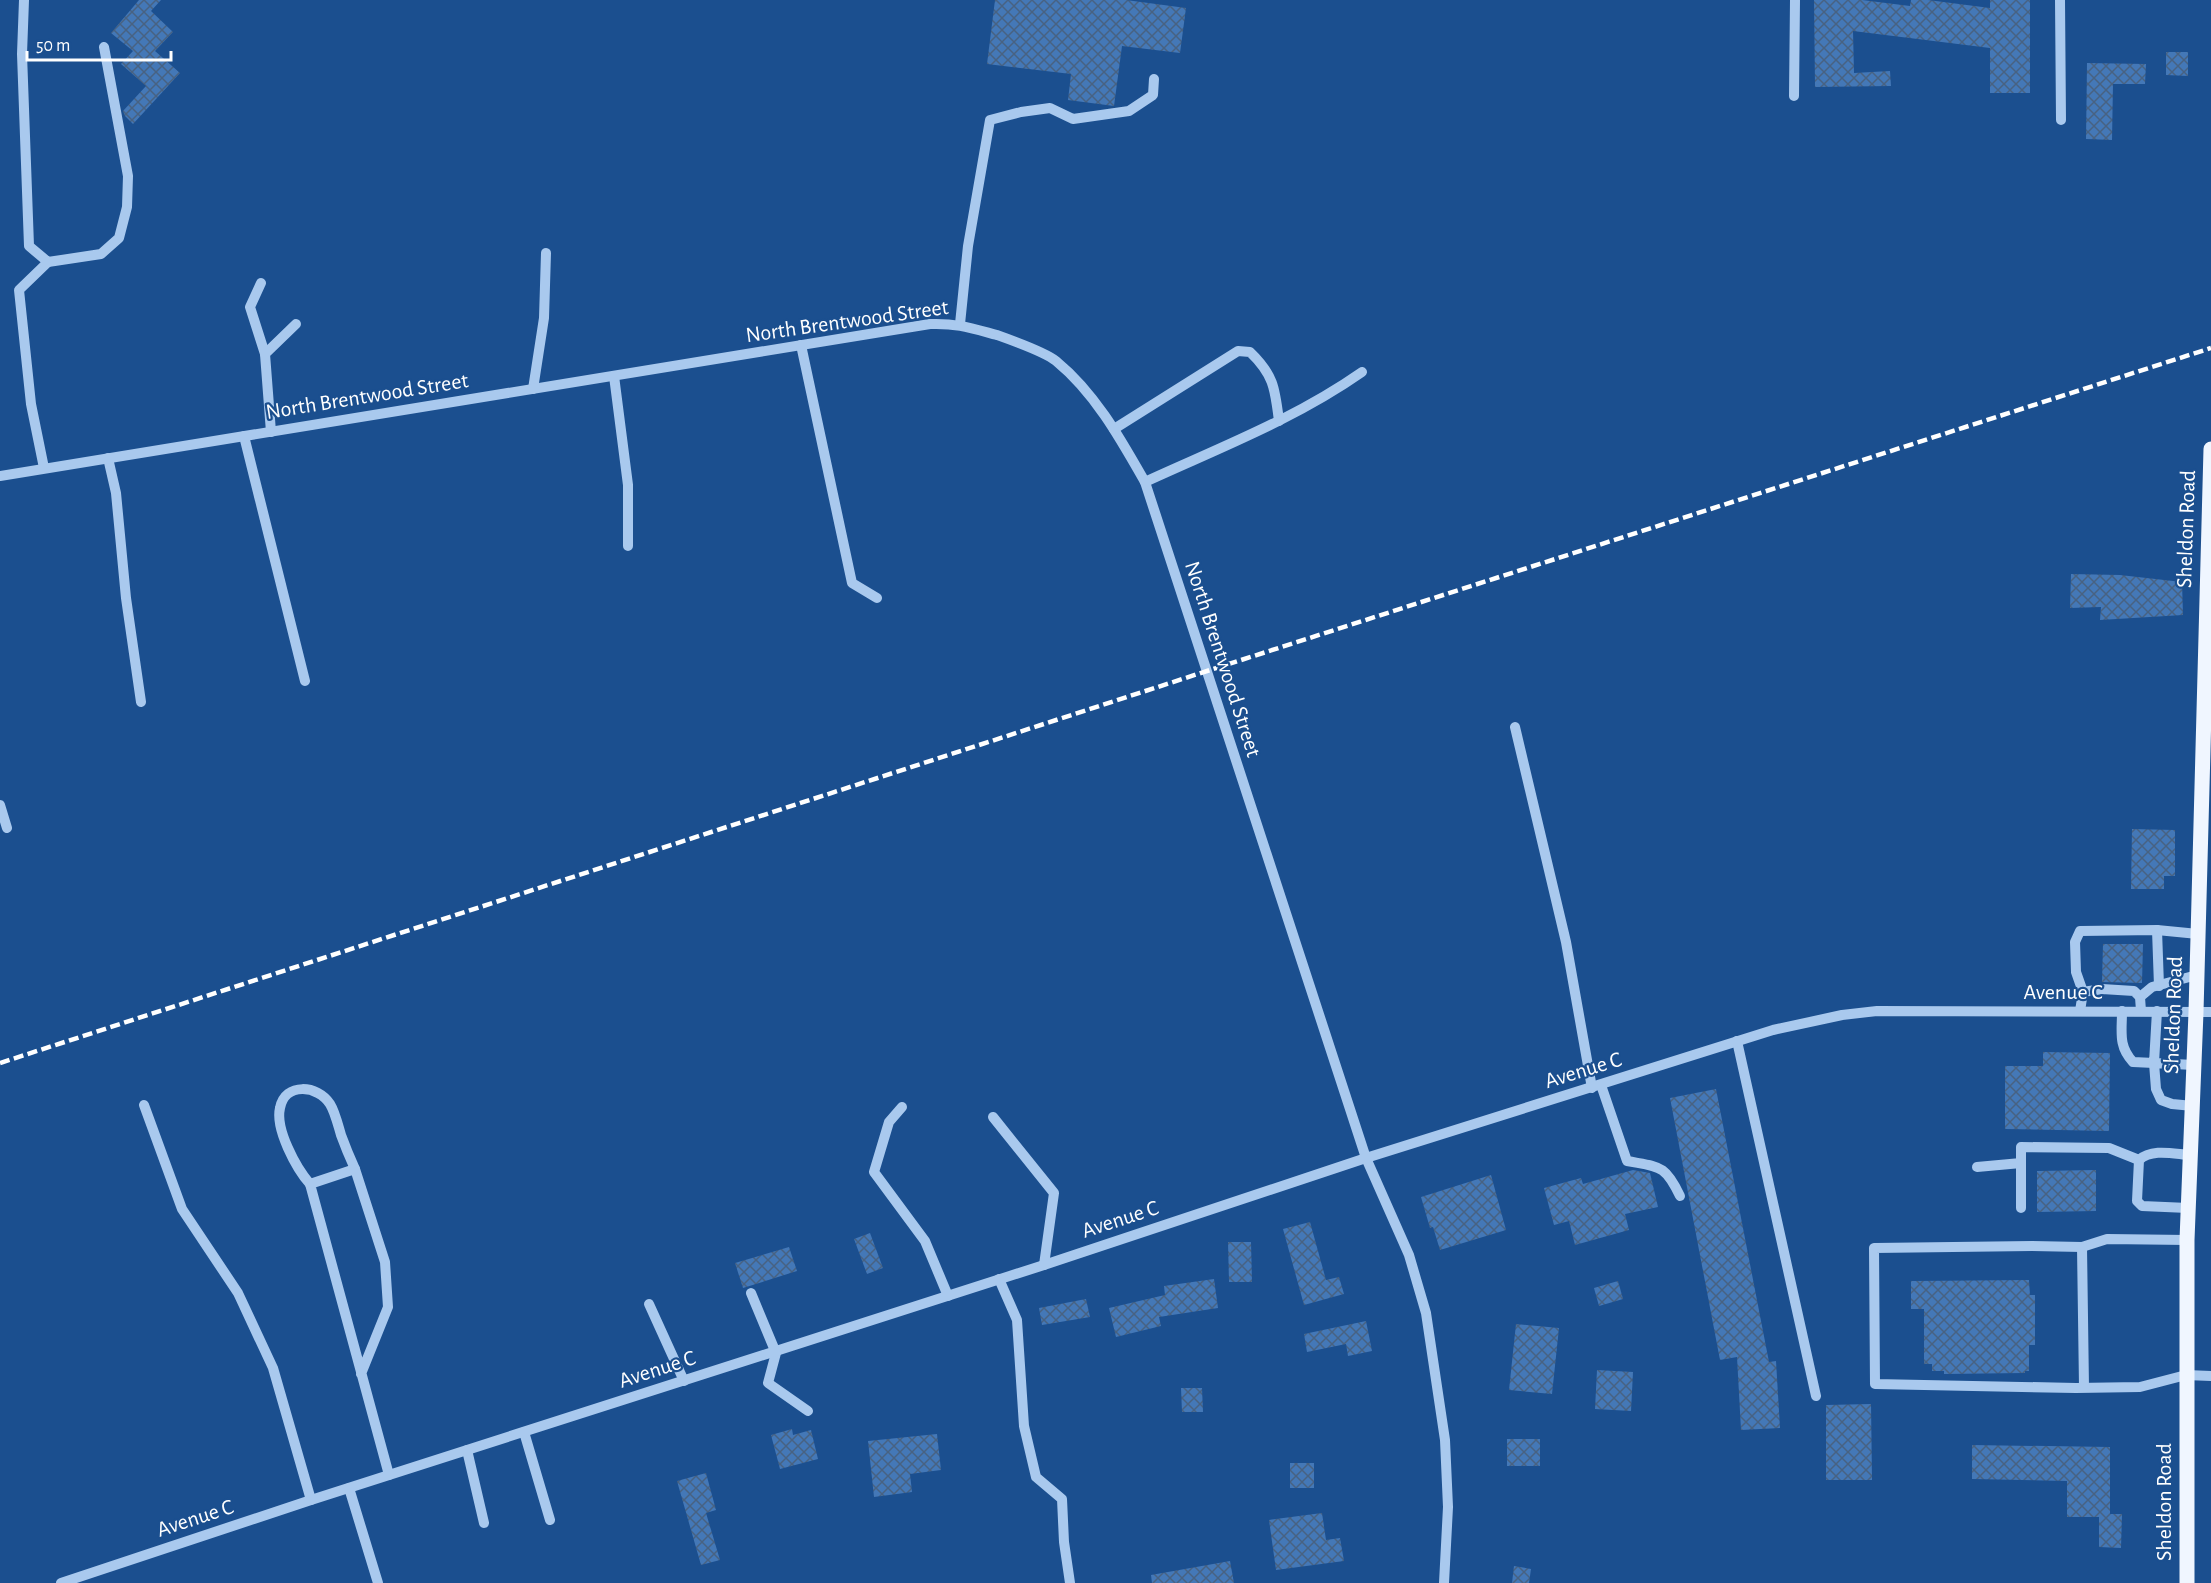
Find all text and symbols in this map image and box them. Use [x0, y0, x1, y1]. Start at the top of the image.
scale bar [27, 24, 171, 62]
text: 50 m [36, 37, 70, 55]
street label: North Brentwood Street [744, 296, 950, 346]
street label: North Brentwood Street [264, 369, 470, 423]
street label: Sheldon Road [2173, 470, 2199, 588]
street label: North Brentwood Street [1181, 558, 1265, 760]
street label: Sheldon Road [2160, 956, 2186, 1074]
street label: Avenue C [2023, 981, 2103, 1003]
street label: Avenue C [1542, 1048, 1624, 1092]
street label: Avenue C [1079, 1196, 1161, 1242]
street label: Avenue C [616, 1346, 698, 1392]
street label: Sheldon Road [2153, 1443, 2175, 1561]
street label: Avenue C [154, 1495, 236, 1541]

